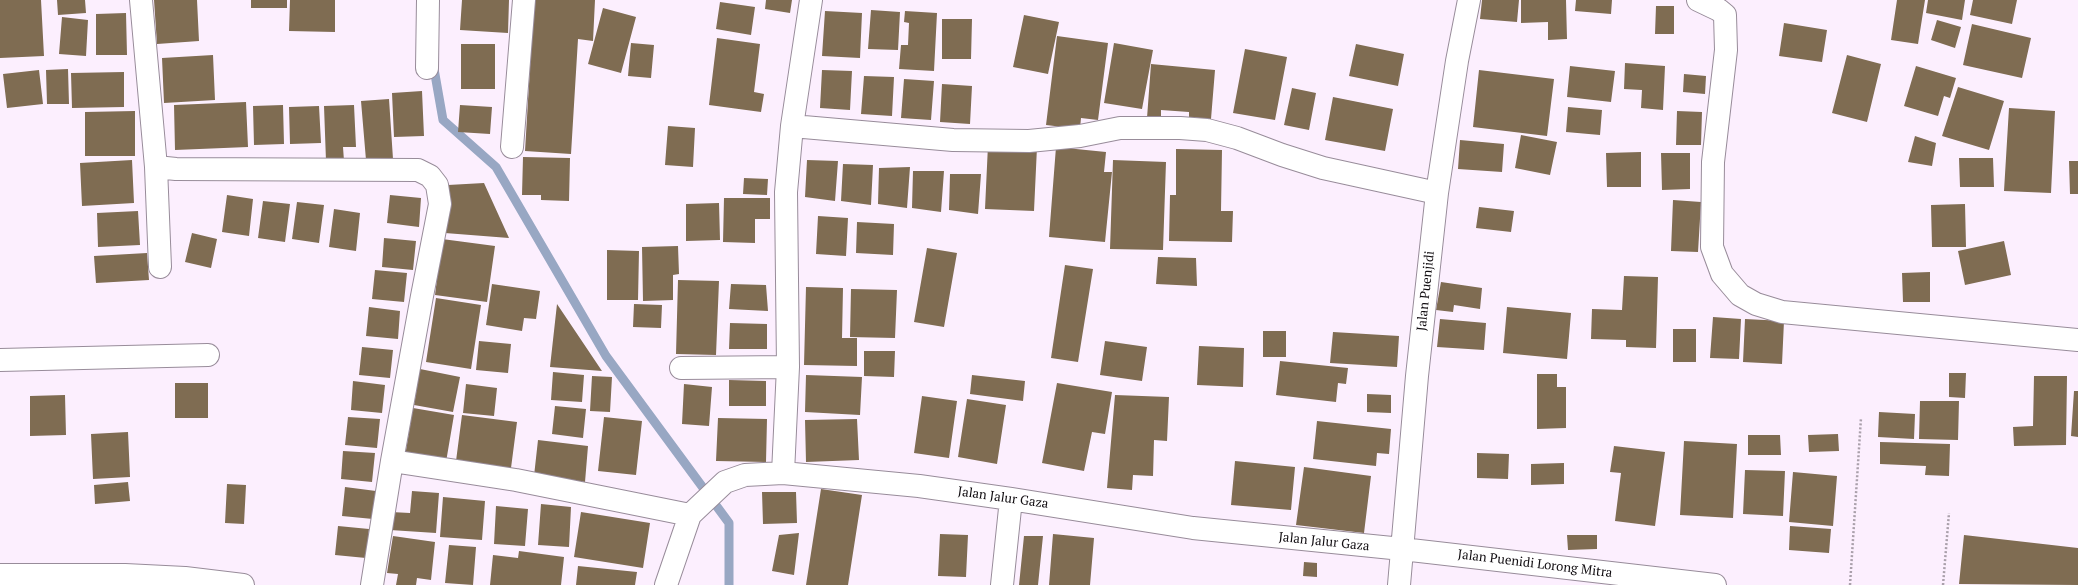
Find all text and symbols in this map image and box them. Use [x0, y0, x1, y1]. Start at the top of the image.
street label: Jalan Puenjidi [1414, 250, 1438, 332]
street label: Jalan Jalur Gaza [957, 484, 1049, 512]
street label: Jalan Jalur Gaza [1278, 529, 1370, 555]
street label: Jalan Puenidi Lorong Mitra [1457, 547, 1613, 581]

